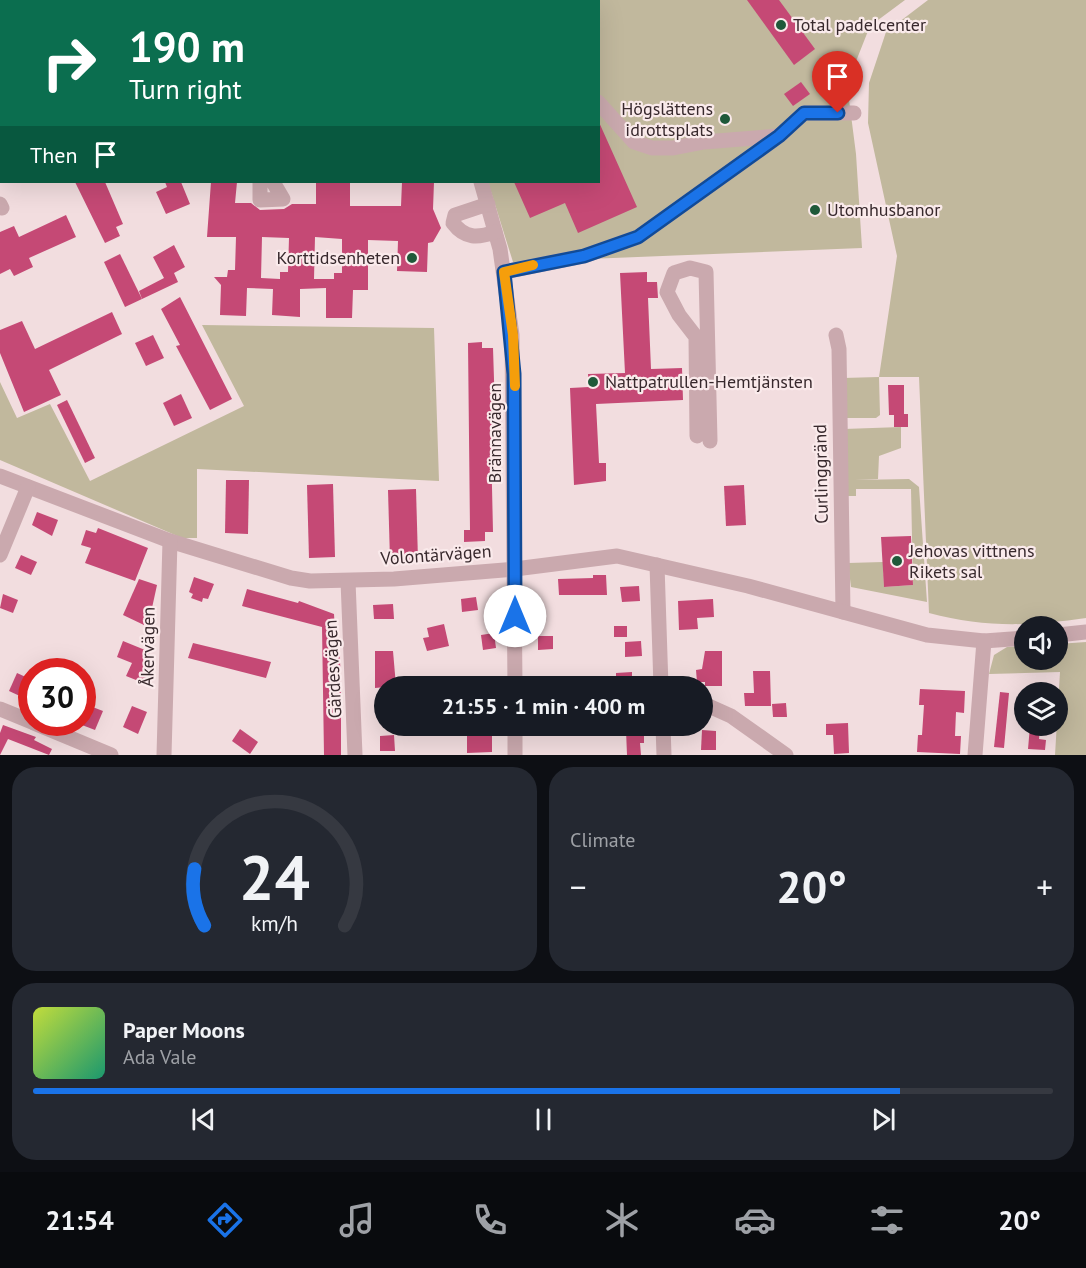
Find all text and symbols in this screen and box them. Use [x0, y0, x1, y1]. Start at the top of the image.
place label: Total padelcenter [793, 13, 926, 36]
marker: Total padelcenter [774, 18, 788, 32]
text: 190 m [129, 19, 245, 74]
icon: right [30, 24, 108, 102]
pin [812, 51, 863, 113]
icon: arrive [821, 60, 854, 93]
text: Turn right [129, 72, 242, 106]
place label: Högslättens idrottsplats [621, 97, 713, 141]
marker: Högslättens idrottsplats [718, 112, 732, 126]
icon: arrive [89, 138, 122, 171]
text: Then [30, 141, 77, 169]
place label: Utomhusbanor [827, 198, 940, 221]
marker: Utomhusbanor [808, 203, 822, 217]
place label: Korttidsenheten [276, 246, 400, 269]
marker: Korttidsenheten [405, 251, 419, 265]
place label: Nattpatrullen-Hemtjänsten [605, 370, 813, 393]
marker: Nattpatrullen-Hemtjänsten [586, 375, 600, 389]
street label: Brännavägen [483, 383, 506, 483]
street label: Curlinggränd [808, 424, 833, 524]
street label: Volontärvägen [379, 539, 492, 570]
place label: Jehovas vittnens Rikets sal [908, 539, 1035, 583]
marker: Jehovas vittnens Rikets sal [890, 554, 904, 568]
position arrow [483, 584, 547, 648]
street label: Åkervägen [135, 607, 160, 687]
map controls [1014, 616, 1068, 736]
button: sound [1014, 616, 1068, 670]
street label: Gärdesvägen [318, 619, 347, 719]
speed limit sign: 30 [18, 658, 96, 736]
button: layers [1014, 682, 1068, 736]
text: 21:55 · 1 min · 400 m [442, 692, 645, 720]
text: Climate [570, 827, 636, 853]
text: 24 [239, 836, 310, 917]
text: 20° [776, 857, 847, 915]
text: − [570, 865, 587, 908]
text: + [1036, 865, 1053, 908]
text: km/h [251, 909, 298, 937]
text: Paper Moons [123, 1016, 245, 1044]
text: Ada Vale [123, 1044, 196, 1070]
icon: previous [187, 1103, 220, 1136]
icon: pause [527, 1103, 560, 1136]
icon: next [867, 1103, 900, 1136]
icon: directions [204, 1199, 246, 1241]
icon: music [336, 1199, 378, 1241]
icon: phone [469, 1199, 511, 1241]
icon: climate [601, 1199, 643, 1241]
icon: car [734, 1199, 776, 1241]
icon: filters [866, 1199, 908, 1241]
text: 21:54 [45, 1203, 114, 1237]
text: 20° [998, 1203, 1041, 1237]

